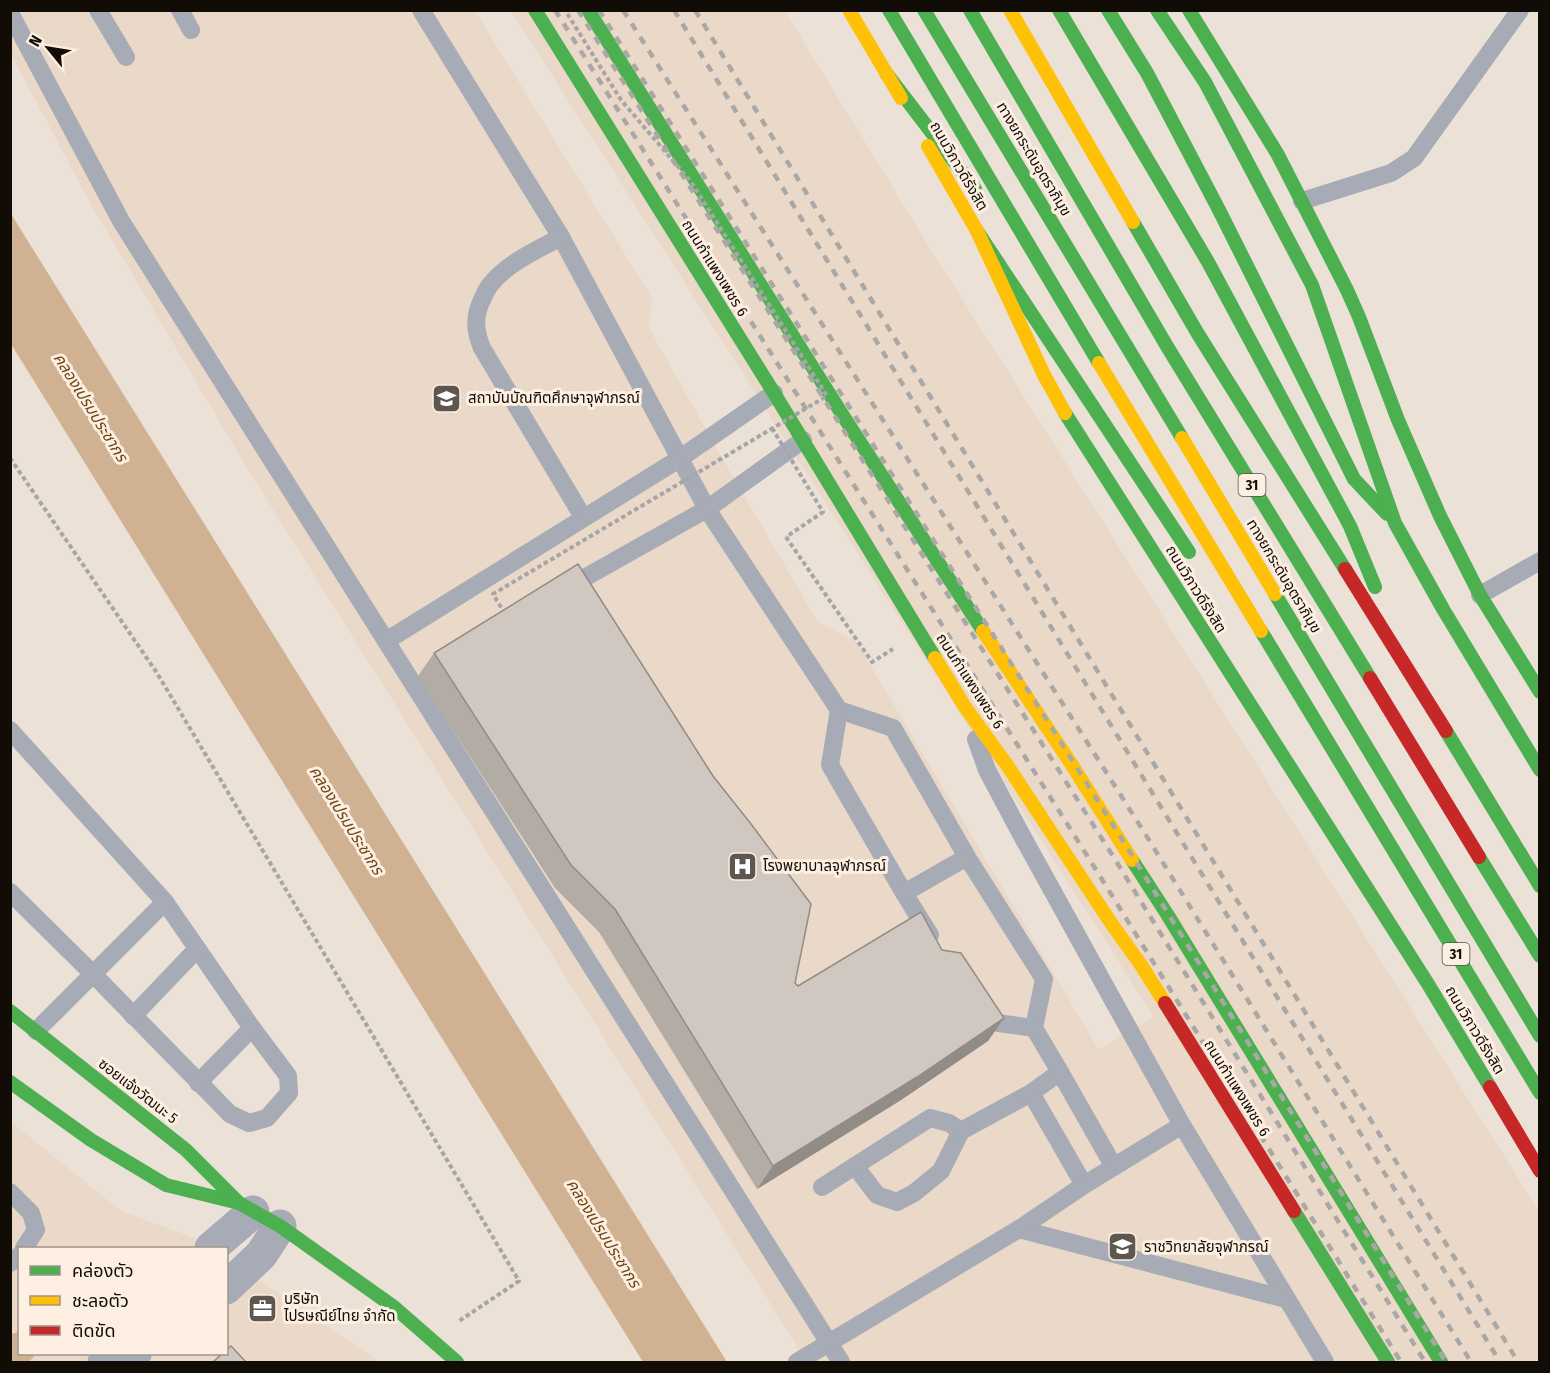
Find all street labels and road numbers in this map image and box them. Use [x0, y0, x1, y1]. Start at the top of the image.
street label: ทางยกระดับอุตราภิมุข [993, 99, 1075, 219]
street label: ถนนวิภาวดีรังสิต [926, 118, 992, 214]
street label: ถนนกำแพงเพชร 6 [678, 216, 752, 320]
road number: 31 [1238, 474, 1266, 496]
street label: ทางยกระดับอุตราภิมุข [1243, 516, 1325, 636]
street label: ถนนวิภาวดีรังสิต [1162, 542, 1230, 636]
street label: ถนนกำแพงเพชร 6 [932, 630, 1008, 732]
road number: 31 [1442, 943, 1470, 965]
street label: ถนนวิภาวดีรังสิต [1442, 982, 1508, 1078]
street label: ถนนกำแพงเพชร 6 [1200, 1036, 1274, 1140]
street label: ซอยแจ้งวัฒนะ 5 [95, 1054, 181, 1128]

